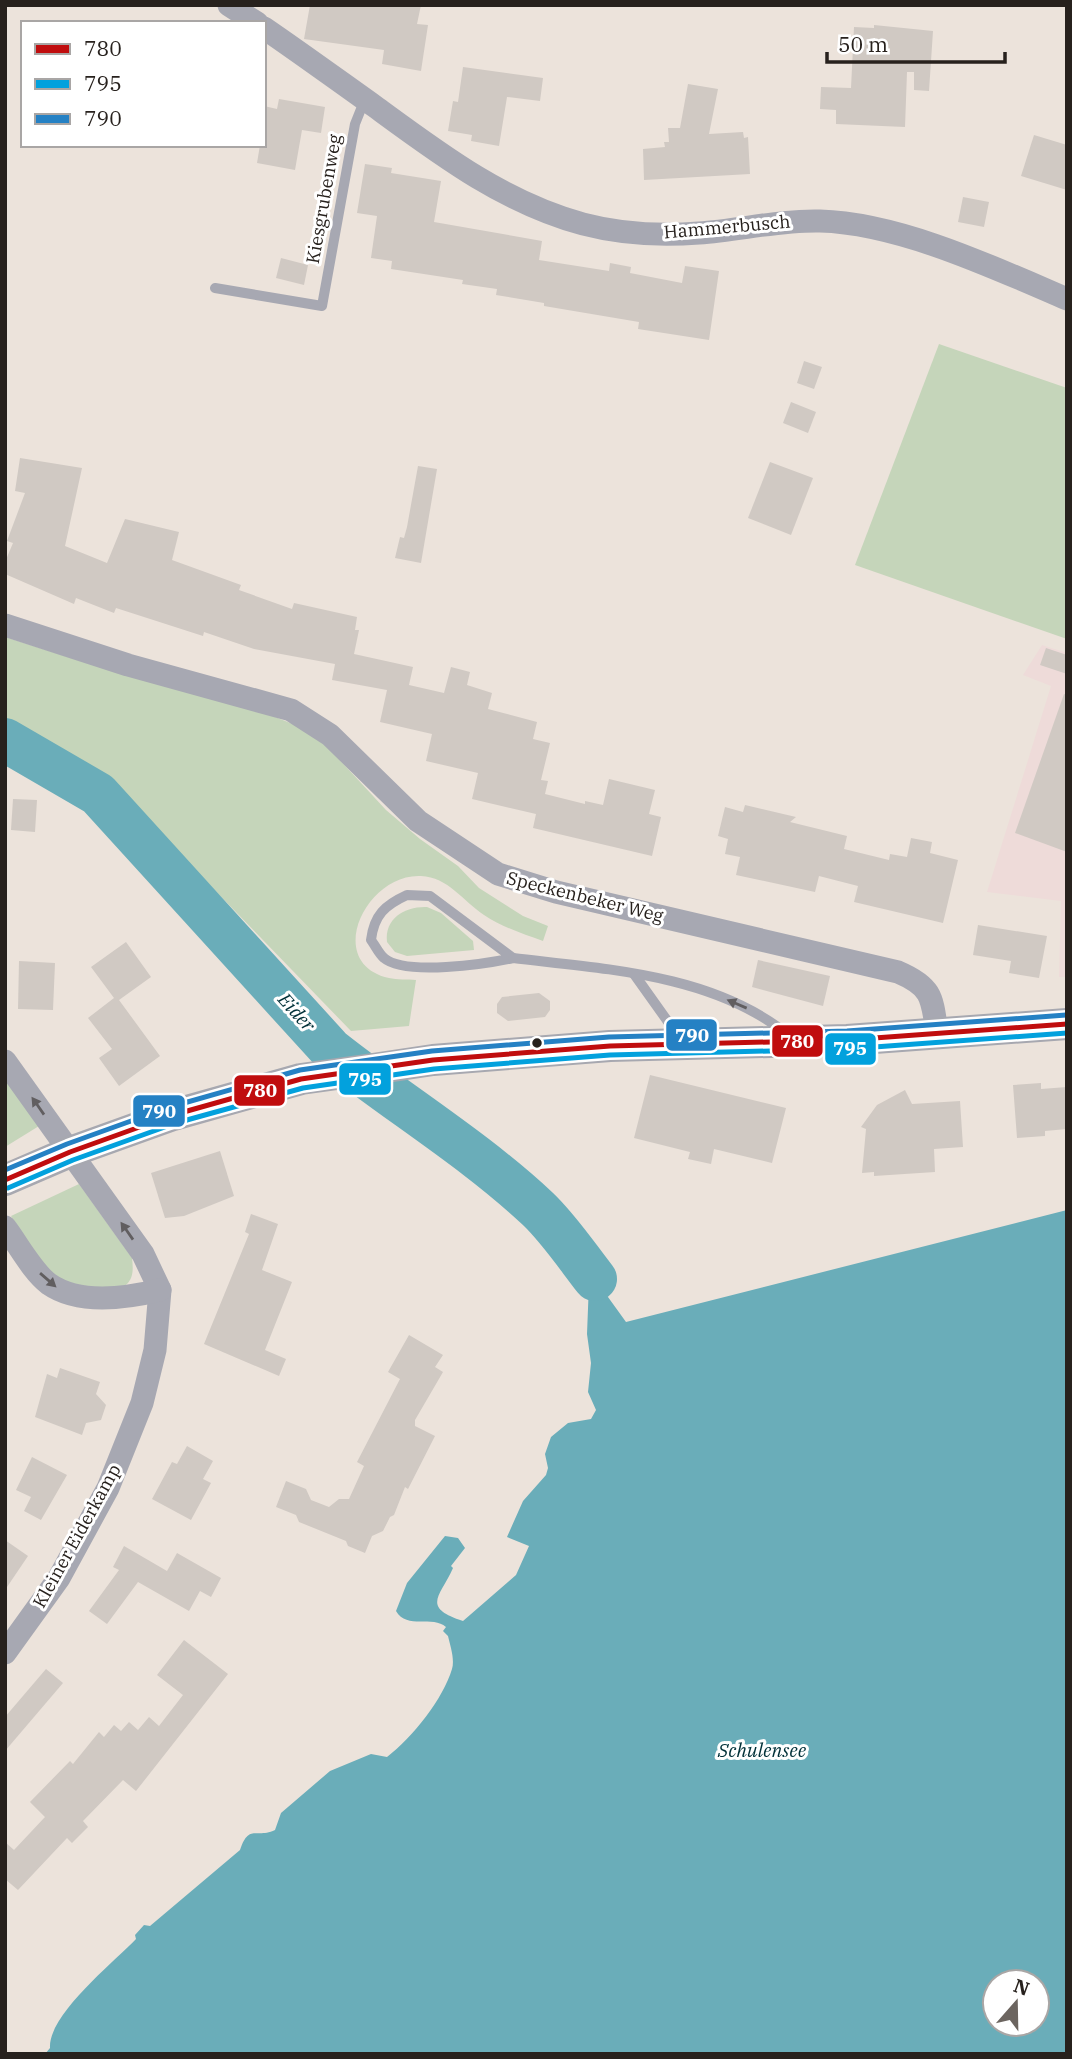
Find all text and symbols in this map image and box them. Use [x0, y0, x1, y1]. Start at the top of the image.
legend [21, 21, 266, 147]
scale bar [827, 21, 1006, 65]
text: 50 m [838, 30, 888, 58]
text: 780 [84, 34, 122, 62]
text: 795 [84, 69, 122, 97]
text: 790 [84, 104, 122, 132]
street label: Kiesgrubenweg [301, 132, 346, 265]
street label: Hammerbusch [663, 210, 791, 243]
street label: Speckenbeker Weg [504, 866, 666, 927]
water label: Eider [273, 987, 321, 1037]
one-way arrow [726, 999, 747, 1010]
line badge: 790 [665, 1018, 718, 1052]
text: 790 [675, 1023, 709, 1047]
line badge: 780 [771, 1024, 824, 1058]
text: 780 [780, 1029, 814, 1053]
line badge: 795 [824, 1032, 877, 1066]
unlabelled marker [530, 1036, 544, 1050]
text: 795 [833, 1036, 867, 1060]
line badge: 795 [338, 1062, 392, 1096]
text: 795 [348, 1067, 382, 1091]
line badge: 780 [233, 1074, 286, 1107]
text: 780 [243, 1078, 277, 1102]
line badge: 790 [132, 1094, 186, 1128]
one-way arrow [31, 1097, 45, 1115]
text: 790 [142, 1099, 176, 1123]
one-way arrow [120, 1222, 134, 1240]
one-way arrow [39, 1272, 57, 1288]
street label: Kleiner Eiderkamp [27, 1460, 126, 1612]
water label: Schulensee [717, 1738, 807, 1762]
north arrow [981, 1968, 1051, 2038]
text: N [1011, 1973, 1033, 2001]

